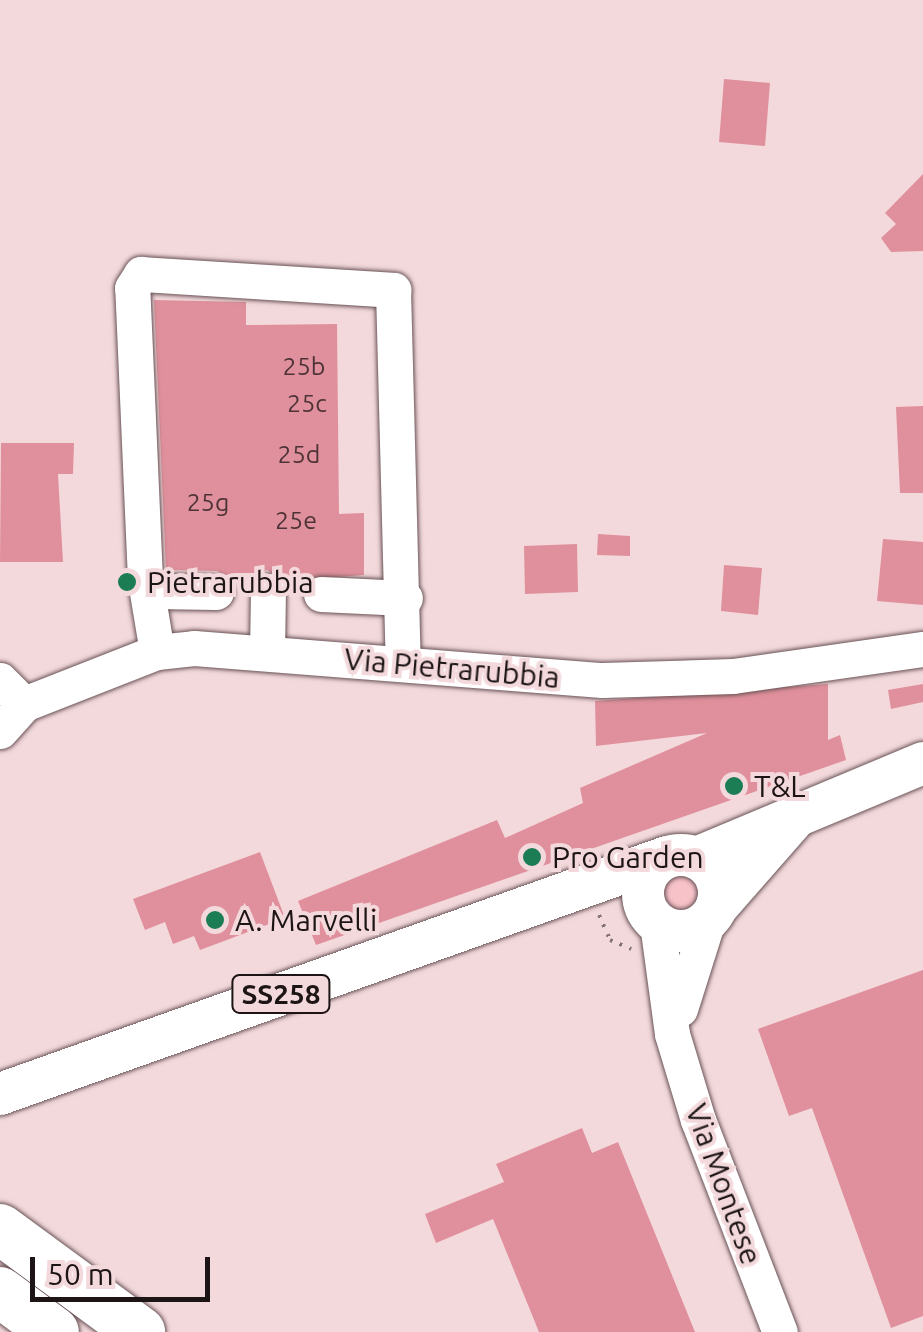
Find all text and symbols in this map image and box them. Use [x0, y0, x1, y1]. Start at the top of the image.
house number: 25b [283, 351, 325, 381]
house number: 25c [287, 388, 327, 418]
house number: 25d [278, 439, 320, 469]
house number: 25g [187, 487, 229, 517]
house number: 25e [275, 505, 317, 535]
place label: Pietrarubbia [147, 564, 314, 600]
marker: Pietrarubbia [116, 571, 138, 593]
street label: Via Pietrarubbia [343, 641, 561, 695]
place label: T&L [754, 768, 806, 804]
marker: T&L [723, 775, 745, 797]
place label: Pro Garden [552, 839, 704, 875]
marker: Pro Garden [521, 846, 543, 868]
place label: A. Marvelli [235, 902, 377, 938]
marker: A. Marvelli [204, 909, 226, 931]
road number: SS258 [231, 971, 331, 1017]
street label: Via Montese [678, 1099, 770, 1269]
scale bar [35, 1237, 215, 1299]
text: 50 m [47, 1257, 114, 1291]

